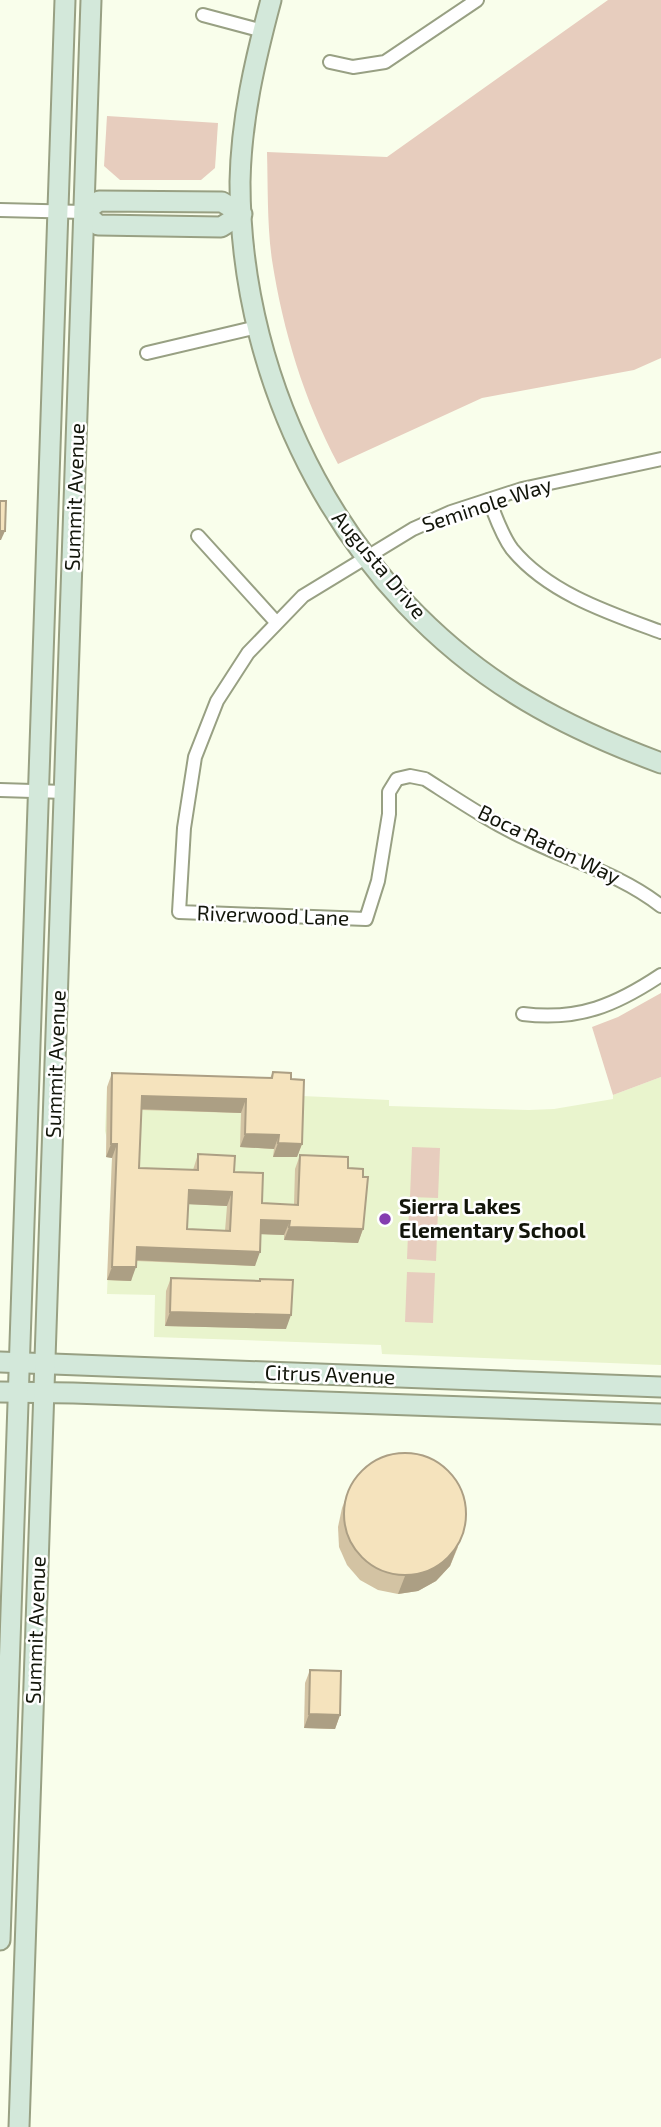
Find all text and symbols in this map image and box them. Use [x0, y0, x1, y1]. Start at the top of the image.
street label: Summit Avenue [58, 422, 89, 571]
street label: Seminole Way [418, 471, 555, 536]
street label: Augusta Drive [328, 505, 433, 623]
street label: Boca Raton Way [475, 798, 625, 889]
street label: Riverwood Lane [196, 899, 350, 930]
street label: Summit Avenue [39, 989, 70, 1138]
place label: Sierra Lakes Elementary School [399, 1193, 586, 1243]
marker: Sierra Lakes Elementary School [377, 1211, 393, 1227]
street label: Citrus Avenue [264, 1359, 396, 1388]
street label: Summit Avenue [19, 1555, 50, 1704]

